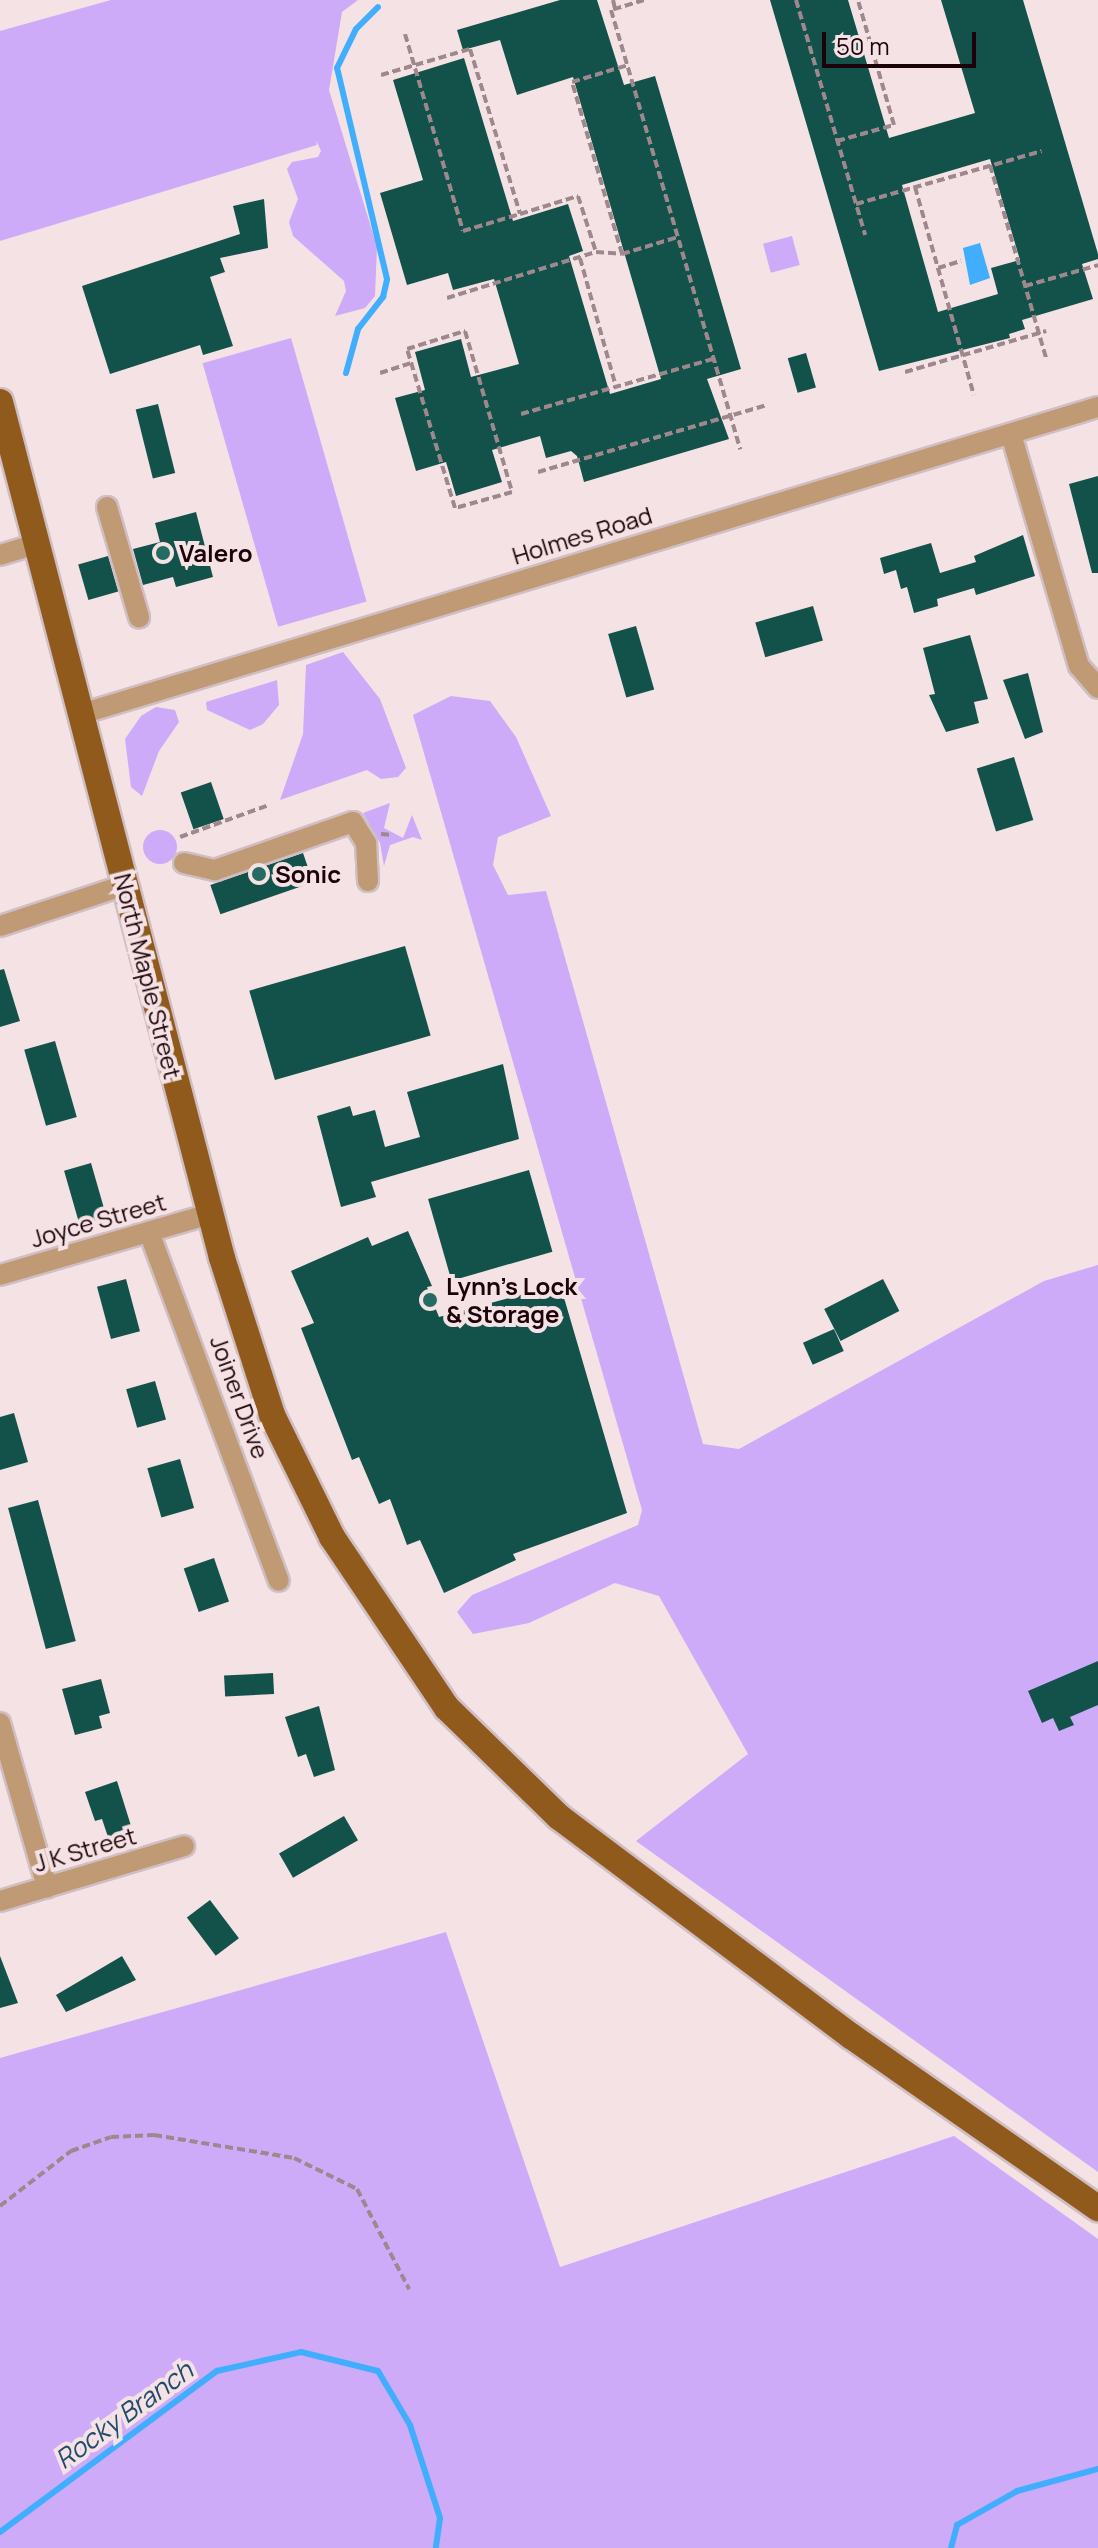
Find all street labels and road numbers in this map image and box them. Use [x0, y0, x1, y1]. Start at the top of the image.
street label: Holmes Road [509, 500, 655, 570]
street label: North Maple Street [109, 870, 187, 1082]
street label: Joyce Street [27, 1187, 169, 1253]
street label: Joiner Drive [204, 1332, 276, 1462]
street label: J K Street [30, 1821, 140, 1877]

